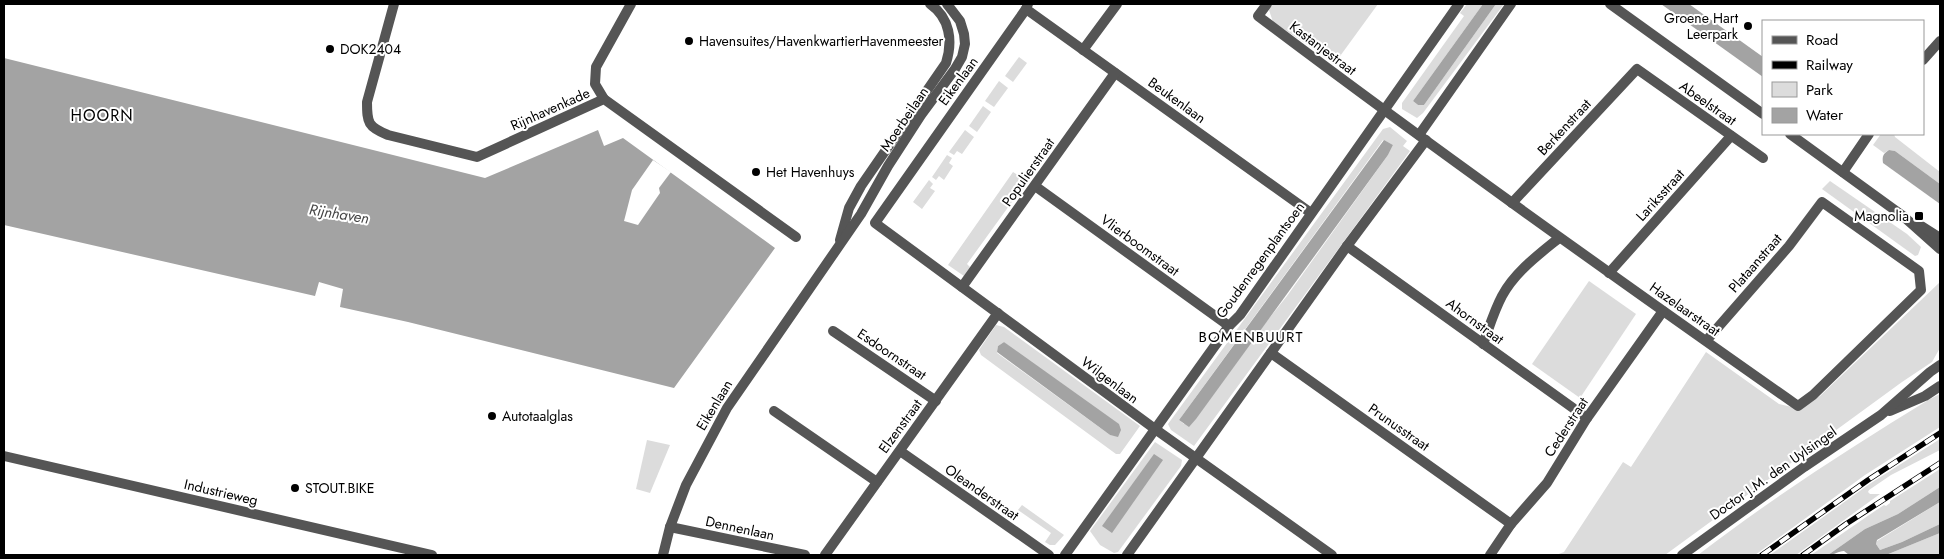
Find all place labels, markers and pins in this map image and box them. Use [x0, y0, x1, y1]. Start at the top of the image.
place label: Groene Hart Leerpark [1664, 8, 1739, 44]
marker: Groene Hart Leerpark [1742, 20, 1754, 32]
place label: Havensuites/HavenkwartierHavenmeester [699, 31, 944, 51]
marker: Havensuites/HavenkwartierHavenmeester [683, 35, 695, 47]
place label: DOK2404 [340, 39, 401, 59]
marker: DOK2404 [324, 43, 336, 55]
place label: Het Havenhuys [766, 162, 855, 182]
marker: Het Havenhuys [750, 166, 762, 178]
place label: Magnolia [1854, 206, 1909, 226]
marker: Magnolia [1913, 210, 1925, 222]
place label: Autotaalglas [502, 406, 573, 426]
marker: Autotaalglas [486, 410, 498, 422]
place label: STOUT.BIKE [305, 478, 374, 498]
marker: STOUT.BIKE [289, 482, 301, 494]

